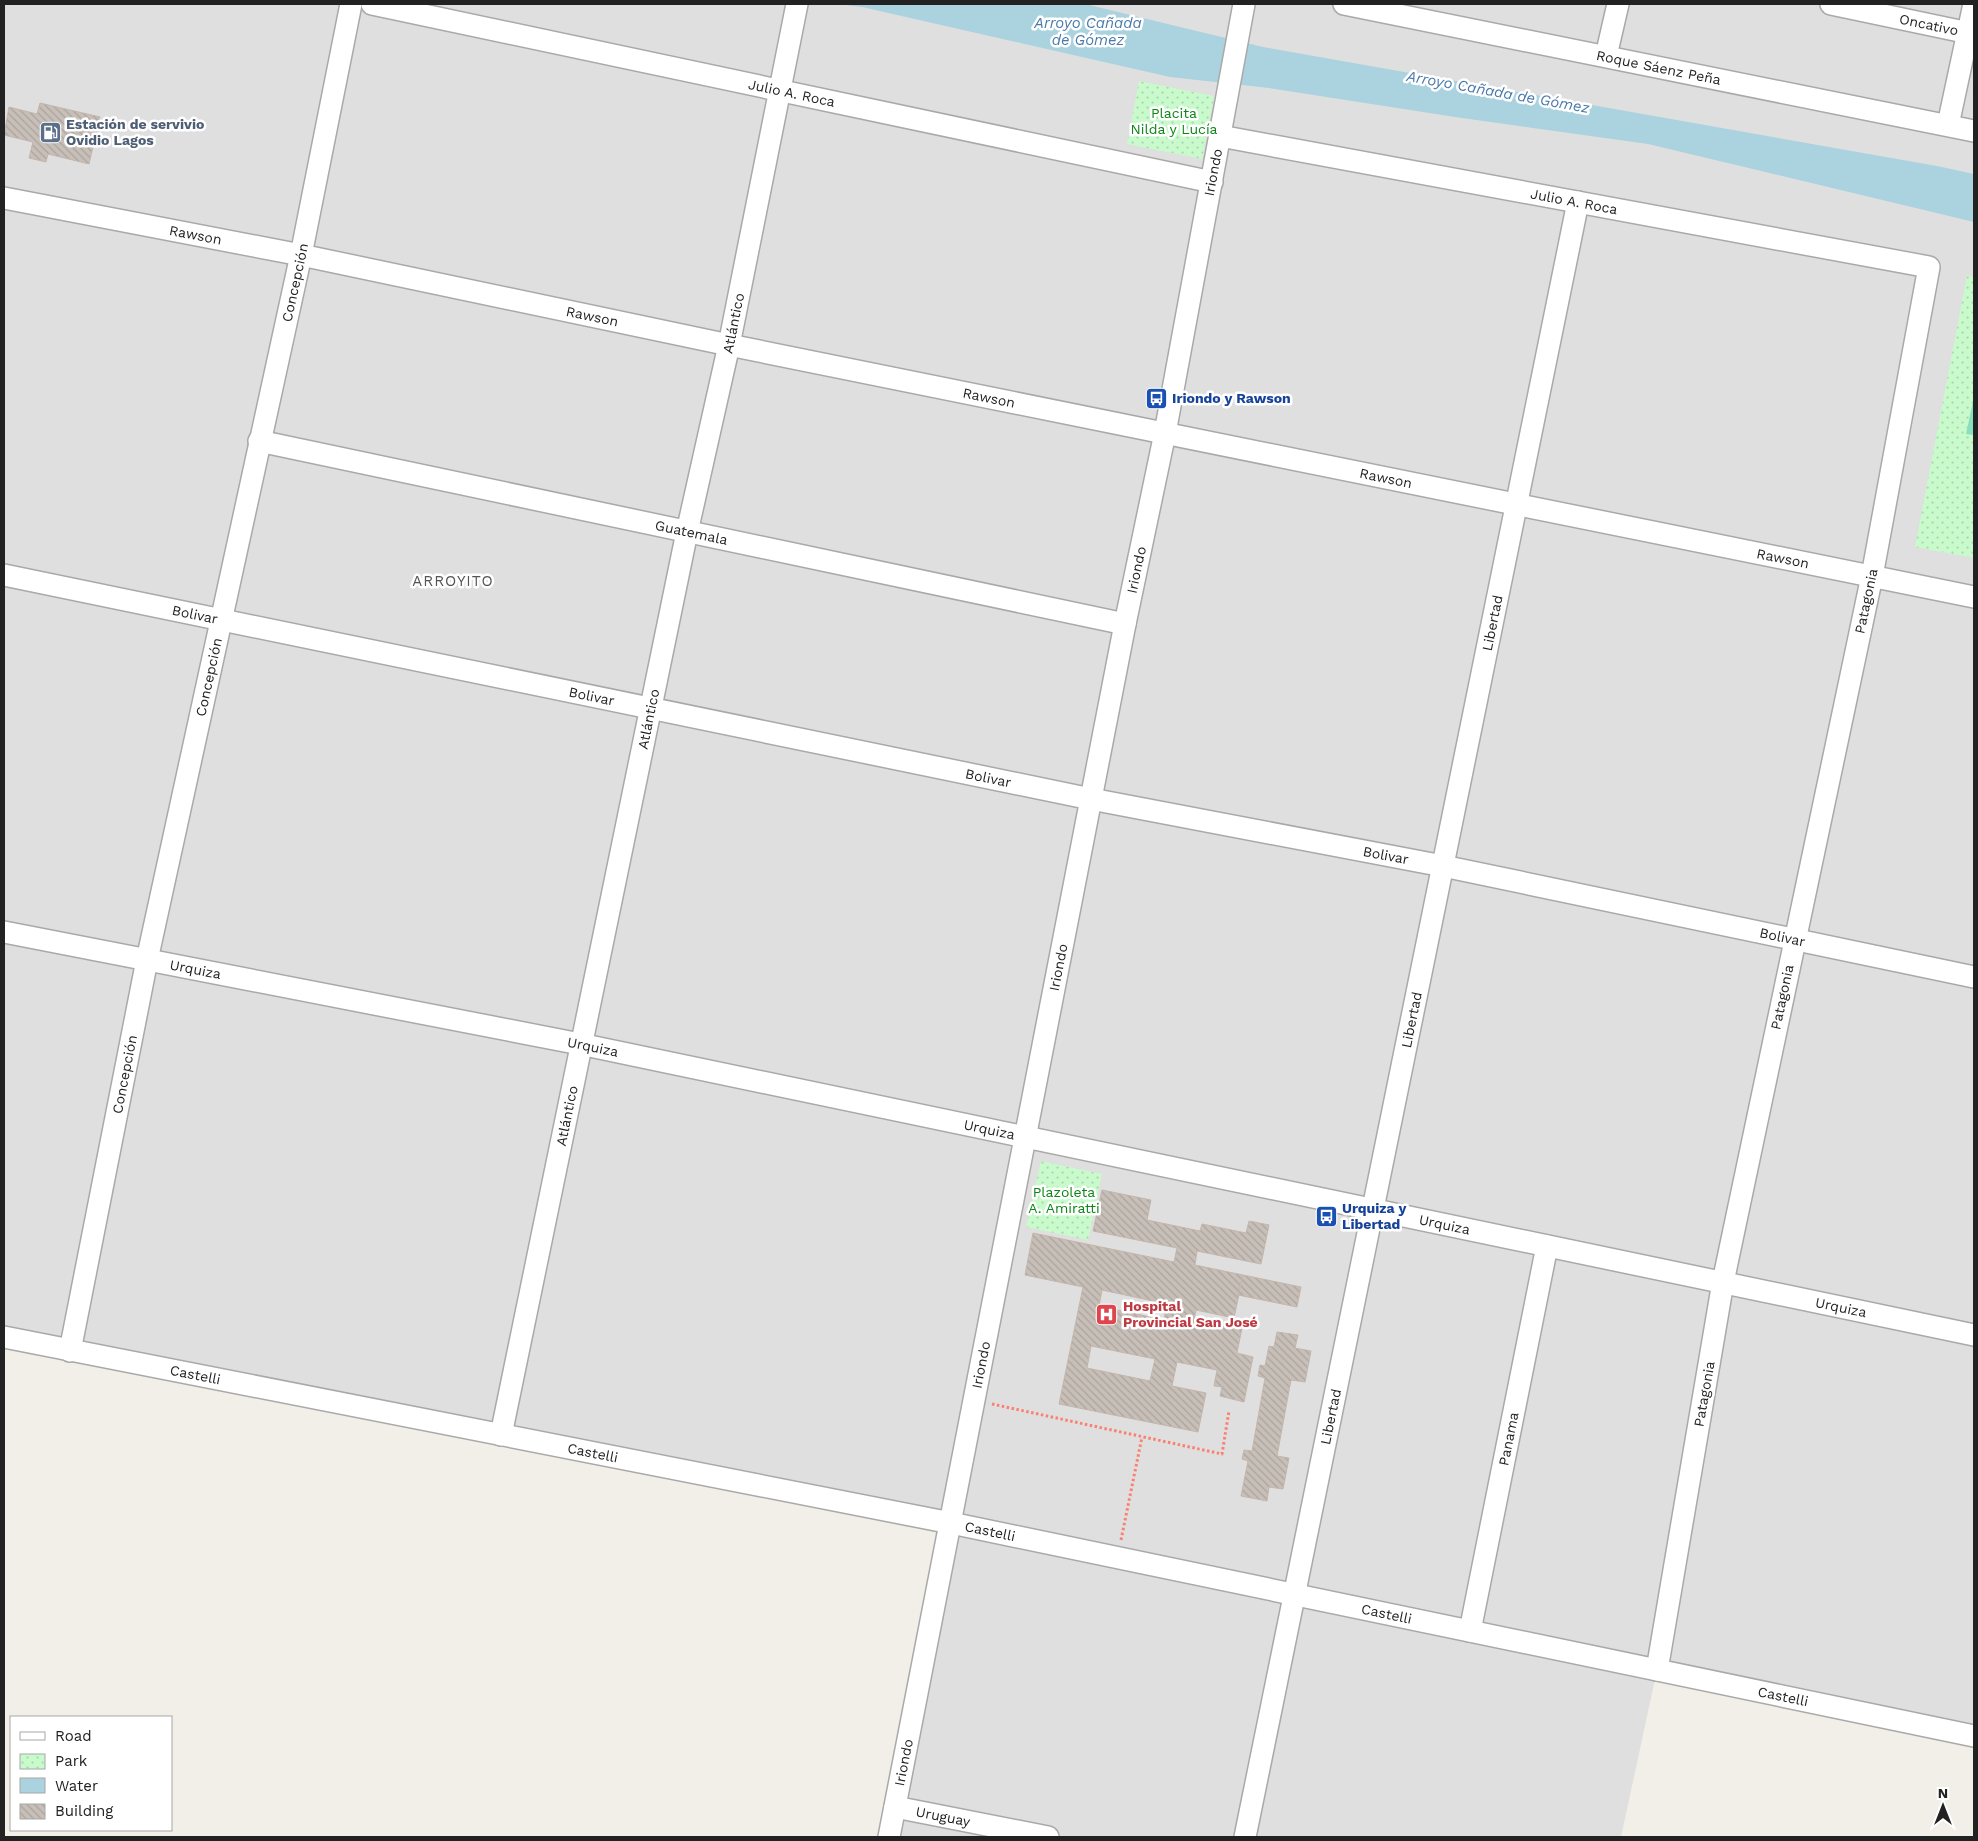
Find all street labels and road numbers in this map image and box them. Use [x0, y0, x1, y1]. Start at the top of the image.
street label: Oncativo [1898, 11, 1960, 39]
street label: Roque Sáenz Peña [1595, 47, 1722, 88]
street label: Julio A. Roca [747, 76, 837, 110]
street label: Iriondo [1201, 147, 1225, 197]
street label: Julio A. Roca [1529, 186, 1619, 217]
street label: Rawson [168, 222, 223, 248]
street label: Concepción [279, 242, 311, 323]
street label: Atlántico [719, 291, 747, 355]
street label: Rawson [565, 303, 620, 330]
street label: Rawson [961, 385, 1017, 411]
street label: Rawson [1358, 465, 1414, 491]
street label: Guatemala [654, 517, 729, 548]
street label: Iriondo [1124, 545, 1149, 595]
street label: Rawson [1755, 545, 1810, 571]
street label: Patagonia [1851, 567, 1881, 635]
street label: Libertad [1479, 593, 1506, 652]
street label: Bolivar [171, 602, 220, 627]
street label: Concepción [192, 636, 225, 718]
street label: Bolivar [567, 684, 616, 709]
street label: Atlántico [634, 687, 662, 751]
street label: Bolivar [964, 765, 1013, 790]
street label: Bolivar [1362, 843, 1410, 867]
street label: Bolivar [1758, 924, 1807, 950]
street label: Iriondo [1046, 942, 1071, 992]
street label: Urquiza [168, 956, 222, 982]
street label: Patagonia [1767, 963, 1797, 1031]
street label: Libertad [1398, 990, 1425, 1049]
street label: Concepción [109, 1033, 140, 1115]
street label: Urquiza [566, 1034, 620, 1060]
street label: Atlántico [553, 1084, 581, 1147]
street label: Urquiza [962, 1116, 1016, 1143]
street label: Urquiza [1418, 1211, 1472, 1238]
street label: Urquiza [1814, 1294, 1868, 1320]
street label: Iriondo [968, 1340, 993, 1390]
street label: Patagonia [1690, 1360, 1718, 1428]
street label: Castelli [169, 1362, 222, 1387]
street label: Libertad [1317, 1387, 1344, 1446]
street label: Panama [1495, 1411, 1522, 1467]
street label: Castelli [566, 1440, 619, 1465]
street label: Castelli [963, 1518, 1017, 1544]
street label: Castelli [1360, 1601, 1413, 1627]
street label: Castelli [1756, 1683, 1810, 1709]
street label: Iriondo [891, 1737, 916, 1787]
street label: Uruguay [915, 1803, 972, 1830]

